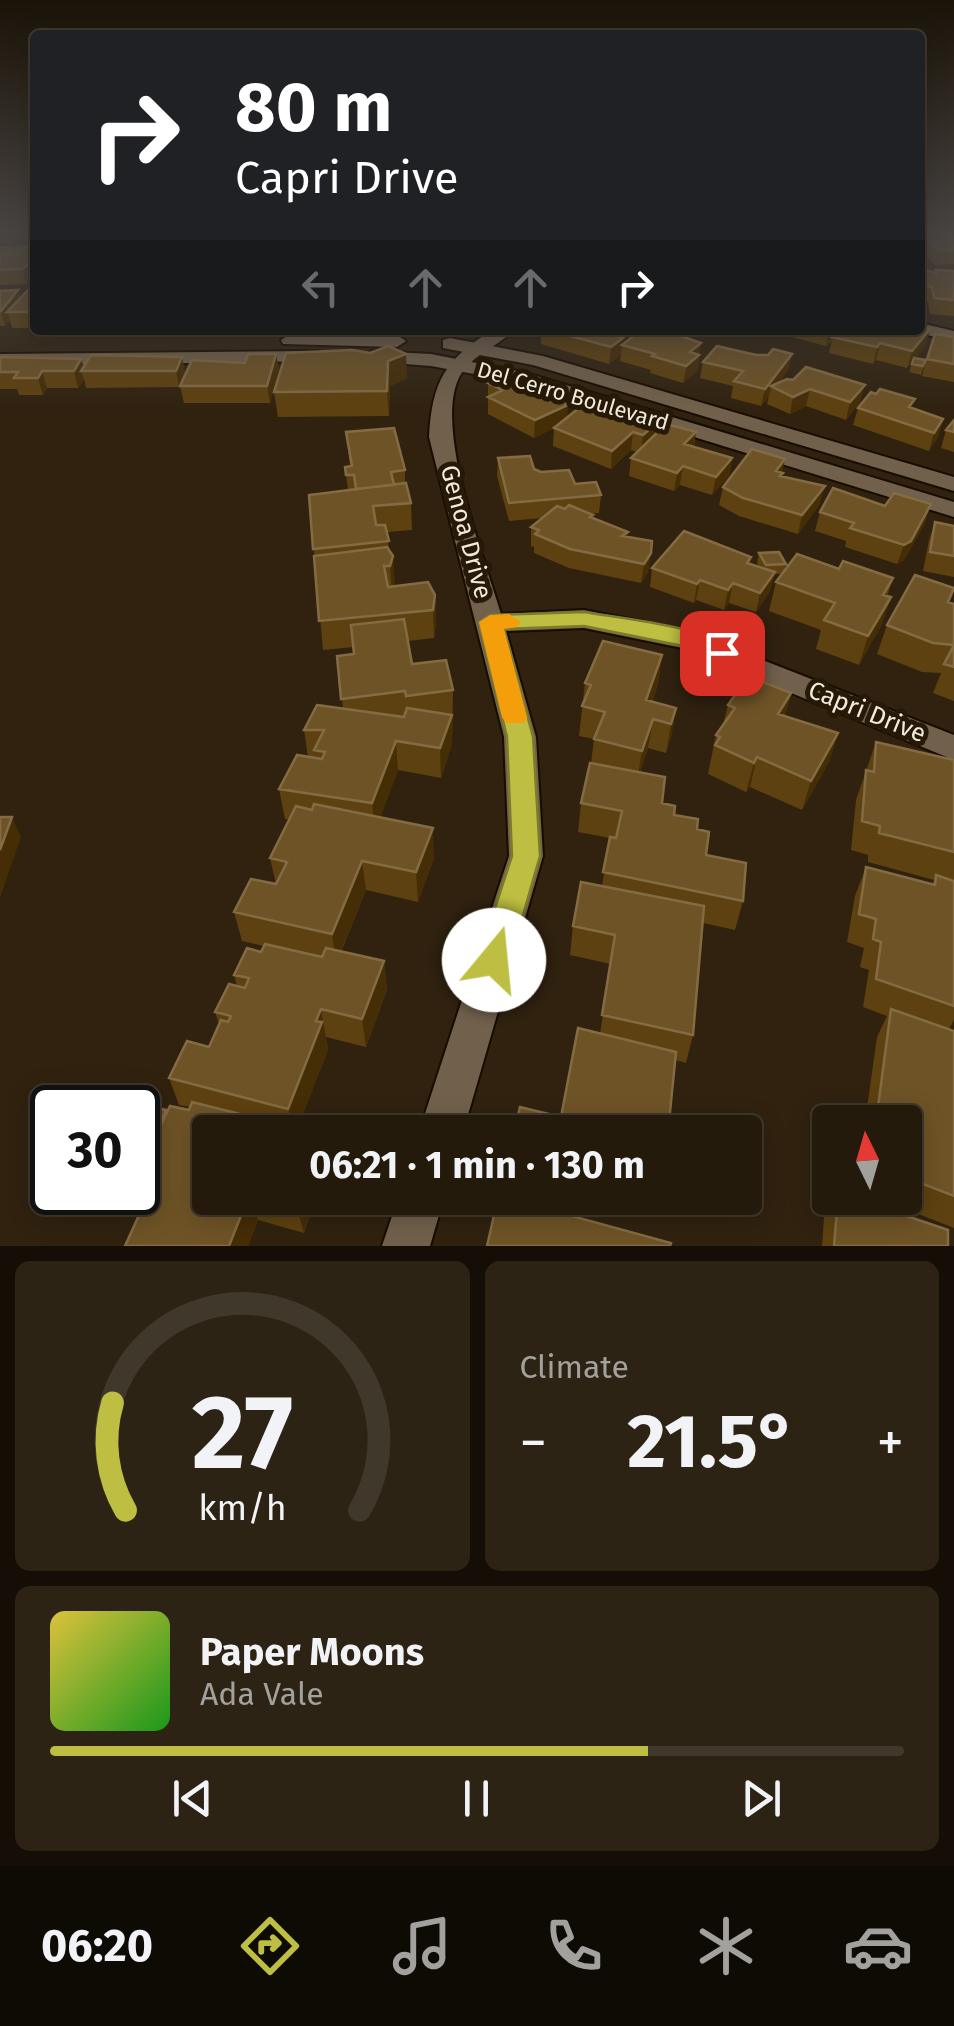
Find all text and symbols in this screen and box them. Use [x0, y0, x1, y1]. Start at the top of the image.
text: 80 m [235, 66, 392, 150]
icon: right [70, 70, 200, 200]
text: Capri Drive [235, 151, 458, 205]
icon: left [293, 260, 348, 315]
icon: ahead [398, 260, 453, 315]
icon: ahead [503, 260, 558, 315]
icon: right [608, 260, 663, 315]
street label: Del Cerro Boulevard [474, 356, 672, 436]
street label: Genoa Drive [434, 462, 498, 602]
pin [680, 611, 765, 696]
icon: arrive [695, 626, 750, 681]
street label: Capri Drive [804, 675, 930, 749]
position arrow [442, 908, 546, 1012]
speed limit sign: 30 [30, 1085, 160, 1215]
north arrow [812, 1105, 922, 1215]
map controls [812, 1105, 922, 1215]
text: 06:21 · 1 min · 130 m [309, 1142, 645, 1188]
text: Climate [520, 1348, 629, 1386]
text: 27 [192, 1371, 293, 1496]
text: 21.5° [627, 1397, 796, 1487]
text: − [520, 1410, 547, 1476]
text: + [877, 1410, 904, 1476]
text: km/h [198, 1487, 286, 1529]
text: Paper Moons [200, 1629, 424, 1675]
text: Ada Vale [200, 1675, 324, 1713]
icon: previous [165, 1771, 220, 1826]
icon: pause [449, 1771, 504, 1826]
icon: next [734, 1771, 789, 1826]
icon: directions [235, 1911, 305, 1981]
icon: music [387, 1911, 457, 1981]
icon: phone [539, 1911, 609, 1981]
icon: climate [691, 1911, 761, 1981]
icon: car [843, 1911, 913, 1981]
text: 06:20 [41, 1919, 153, 1973]

